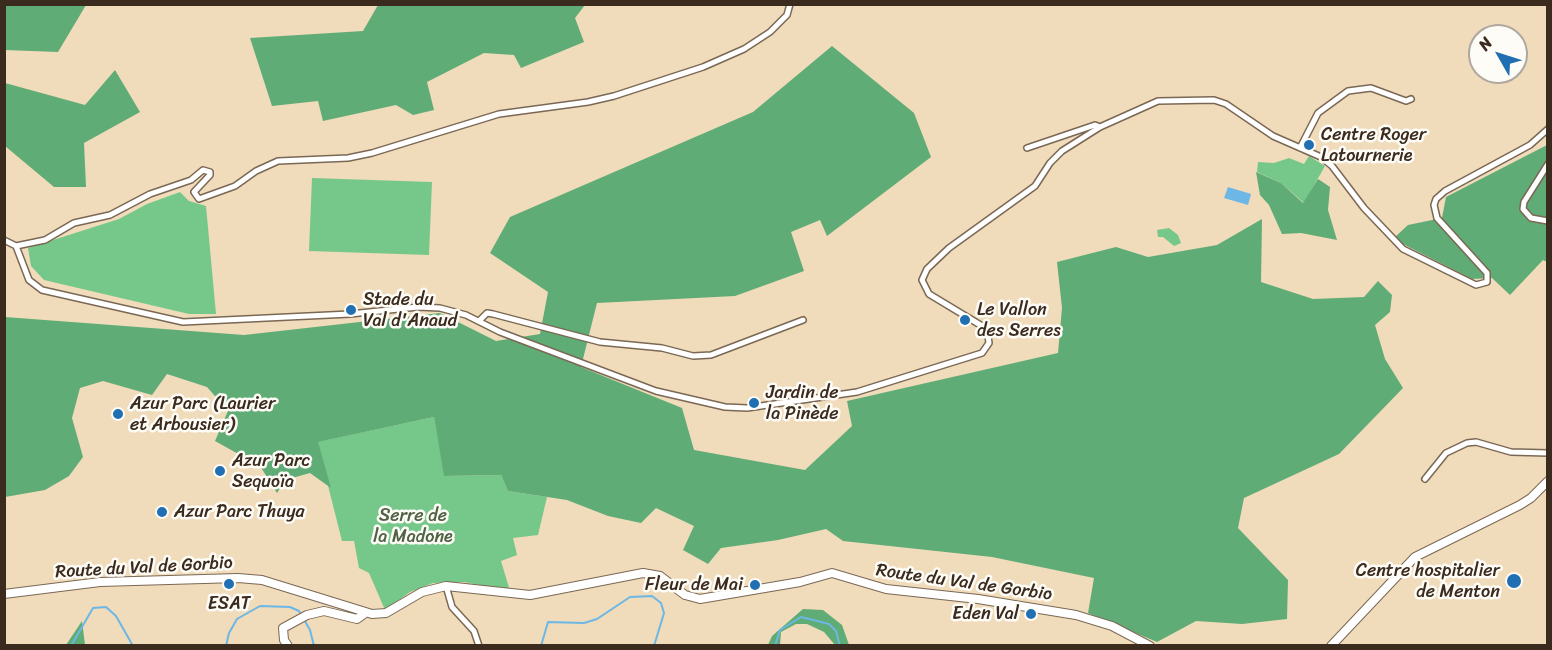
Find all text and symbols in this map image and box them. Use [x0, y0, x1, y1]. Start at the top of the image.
north arrow [1468, 24, 1528, 84]
text: N [1470, 30, 1500, 57]
place label: Centre Roger Latournerie [1321, 124, 1426, 166]
marker: Centre Roger Latournerie [1302, 138, 1316, 152]
place label: Stade du Val d'Anaud [363, 289, 457, 332]
place label: Le Vallon des Serres [977, 299, 1061, 342]
marker: Stade du Val d'Anaud [344, 303, 358, 317]
marker: Le Vallon des Serres [958, 313, 972, 327]
place label: Jardin de la Pinède [766, 382, 839, 424]
place label: Azur Parc (Laurier et Arbousier) [130, 393, 275, 436]
marker: Jardin de la Pinède [747, 396, 761, 410]
marker: Azur Parc (Laurier et Arbousier) [111, 407, 125, 421]
place label: Azur Parc Sequoïa [232, 450, 310, 492]
marker: Azur Parc Sequoïa [213, 464, 227, 478]
place label: Azur Parc Thuya [174, 501, 305, 523]
marker: Azur Parc Thuya [155, 505, 169, 519]
park label: Serre de la Madone [373, 505, 453, 548]
street label: Route du Val de Gorbio [55, 553, 233, 583]
street label: Route du Val de Gorbio [875, 560, 1053, 606]
place label: Centre hospitalier de Menton [1356, 560, 1500, 602]
marker: Centre hospitalier de Menton [1505, 572, 1523, 590]
place label: Fleur de Mai [645, 574, 743, 596]
marker: ESAT [222, 577, 236, 591]
marker: Fleur de Mai [748, 578, 762, 592]
place label: ESAT [208, 593, 250, 615]
place label: Eden Val [952, 603, 1019, 625]
marker: Eden Val [1024, 607, 1038, 621]

